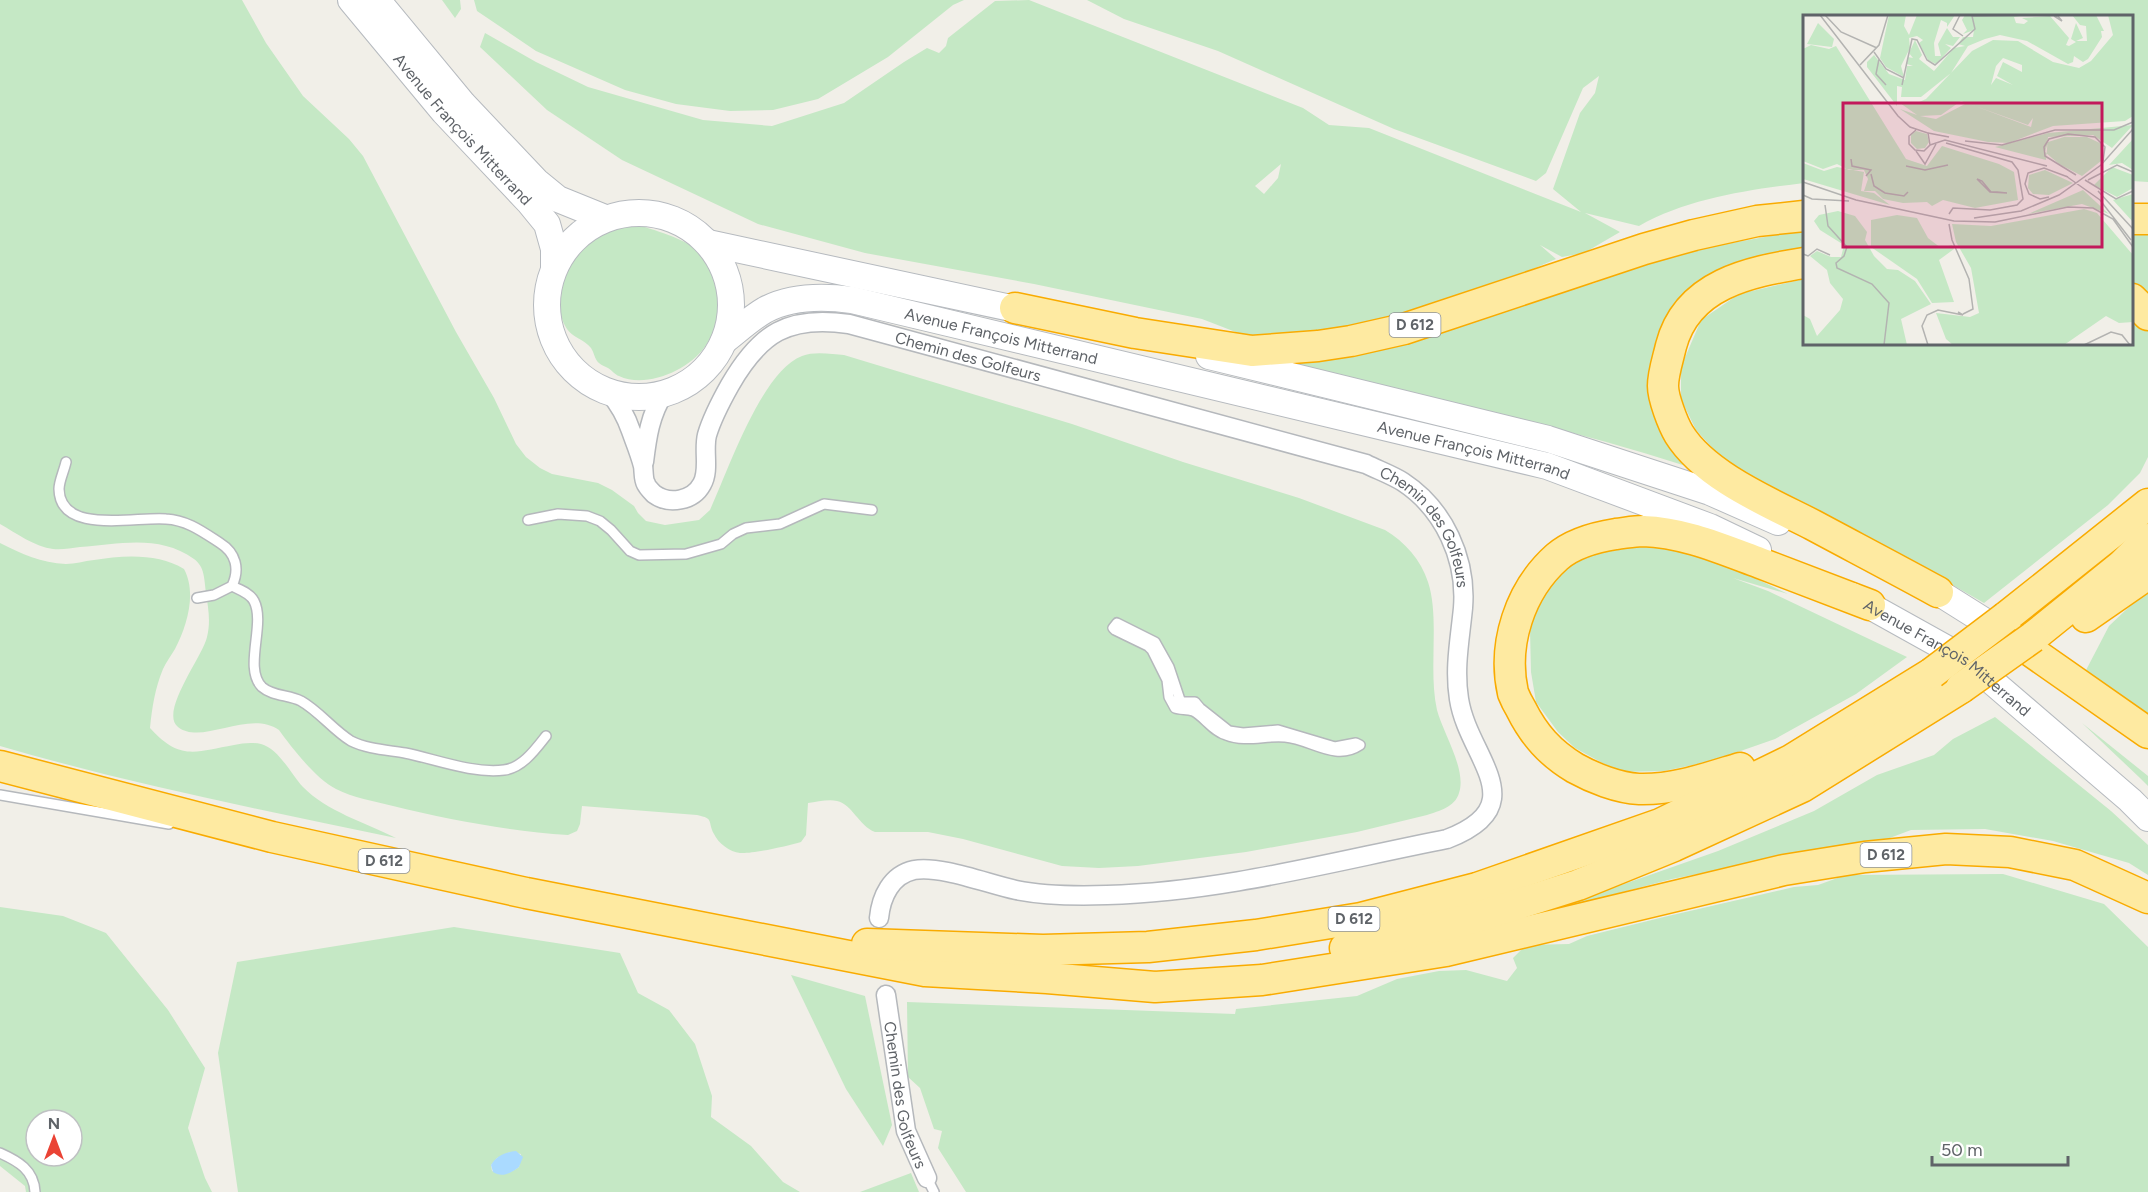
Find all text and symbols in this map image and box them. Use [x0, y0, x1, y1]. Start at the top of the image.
inset map [1803, 15, 2133, 345]
street label: Avenue François Mitterrand [389, 50, 536, 209]
street label: Avenue François Mitterrand [903, 304, 1100, 368]
road number: D 612 [1390, 313, 1440, 337]
street label: Chemin des Golfeurs [893, 328, 1043, 386]
street label: Avenue François Mitterrand [1376, 417, 1572, 484]
street label: Chemin des Golfeurs [1377, 463, 1472, 589]
street label: Avenue François Mitterrand [1860, 596, 2034, 721]
road number: D 612 [1860, 843, 1912, 867]
road number: D 612 [358, 849, 410, 873]
road number: D 612 [1328, 907, 1380, 931]
street label: Chemin des Golfeurs [880, 1020, 930, 1171]
north arrow [24, 1108, 84, 1168]
text: N [48, 1114, 60, 1133]
scale bar [1932, 1129, 2068, 1167]
text: 50 m [1941, 1139, 1983, 1161]

